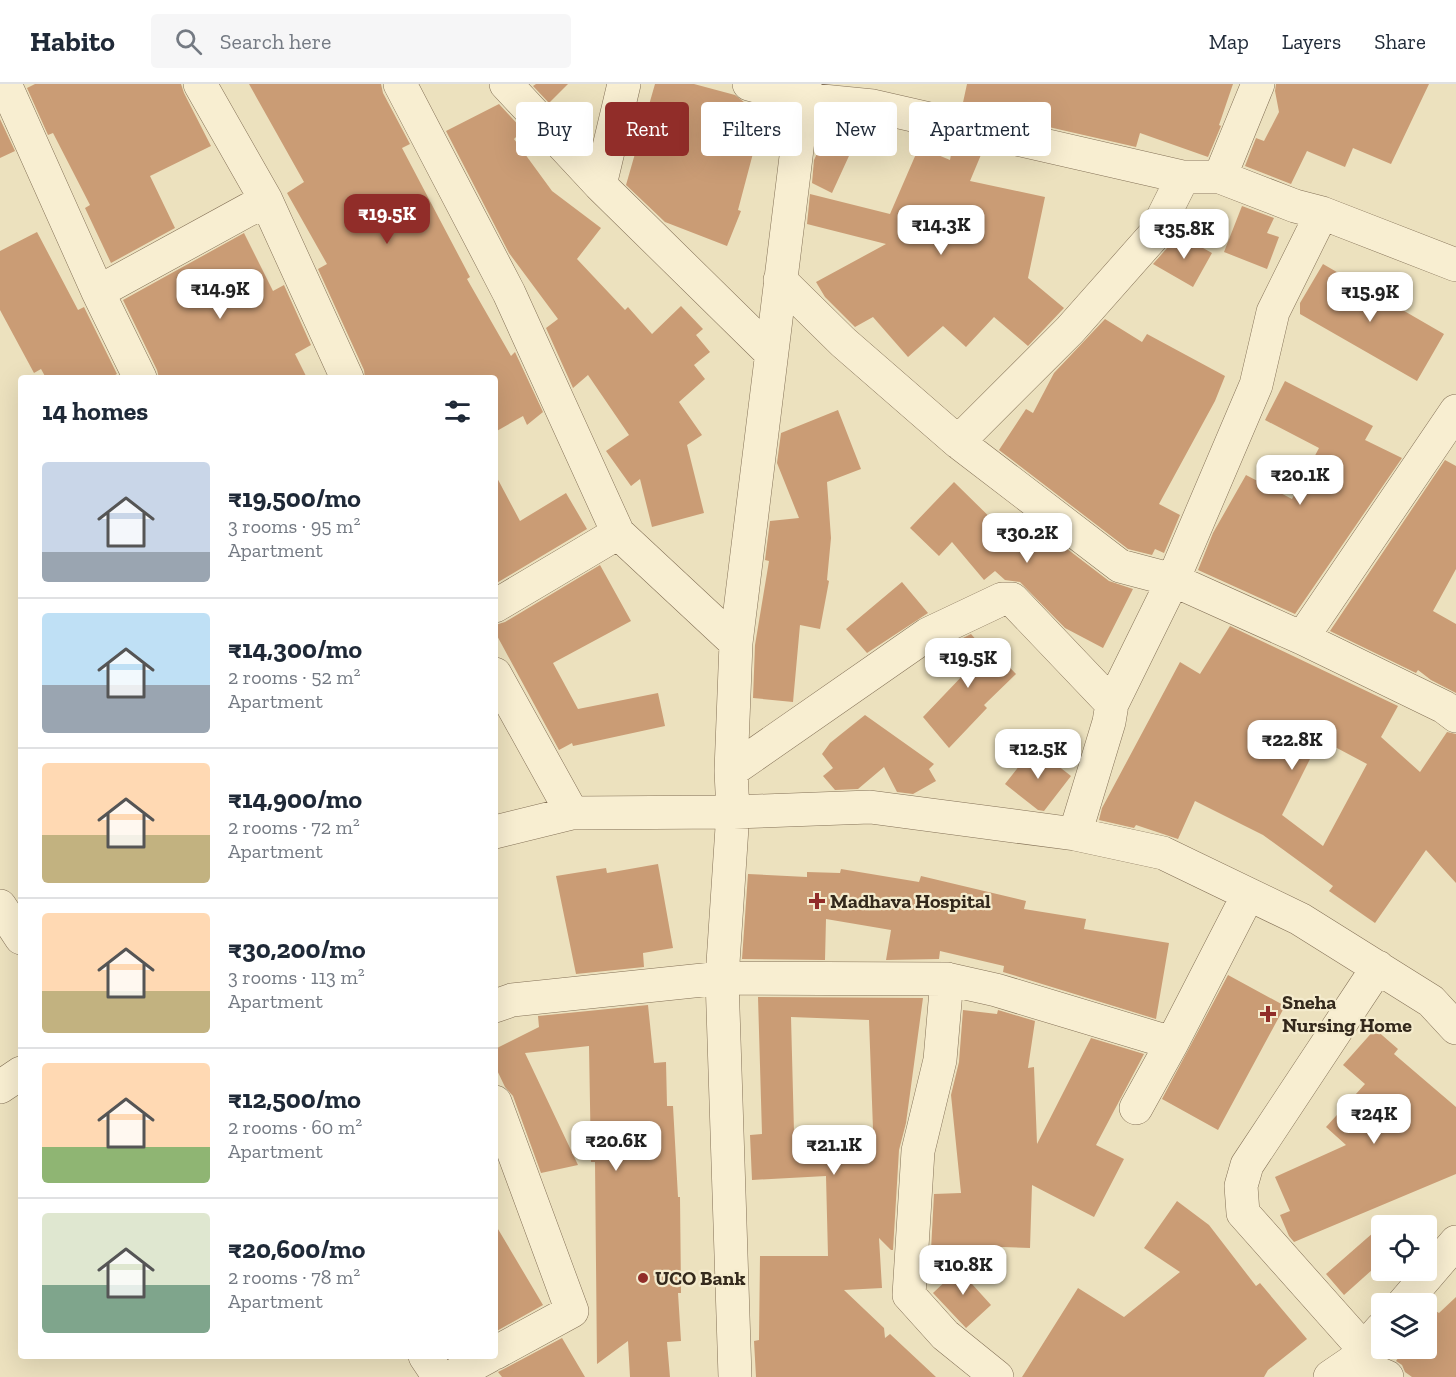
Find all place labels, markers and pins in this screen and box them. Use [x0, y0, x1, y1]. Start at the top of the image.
pin: ₹19.5K [338, 194, 436, 245]
pin: ₹14.3K [892, 205, 990, 256]
pin: ₹35.8K [1135, 209, 1233, 260]
pin: ₹14.9K [171, 269, 269, 320]
pin: ₹15.9K [1321, 272, 1419, 323]
pin: ₹20.1K [1251, 455, 1349, 506]
pin: ₹30.2K [978, 513, 1076, 564]
pin: ₹19.5K [919, 638, 1017, 689]
pin: ₹22.8K [1243, 720, 1341, 771]
pin: ₹12.5K [989, 729, 1087, 780]
place label: Madhava Hospital [830, 889, 991, 913]
marker: Madhava Hospital [808, 892, 826, 910]
place label: Sneha Nursing Home [1282, 990, 1412, 1037]
marker: Sneha Nursing Home [1259, 1005, 1277, 1023]
pin: ₹24K [1338, 1094, 1410, 1145]
pin: ₹20.6K [567, 1121, 665, 1172]
pin: ₹21.1K [785, 1125, 883, 1176]
pin: ₹10.8K [914, 1245, 1012, 1296]
place label: UCO Bank [655, 1266, 746, 1290]
marker: UCO Bank [636, 1271, 650, 1285]

